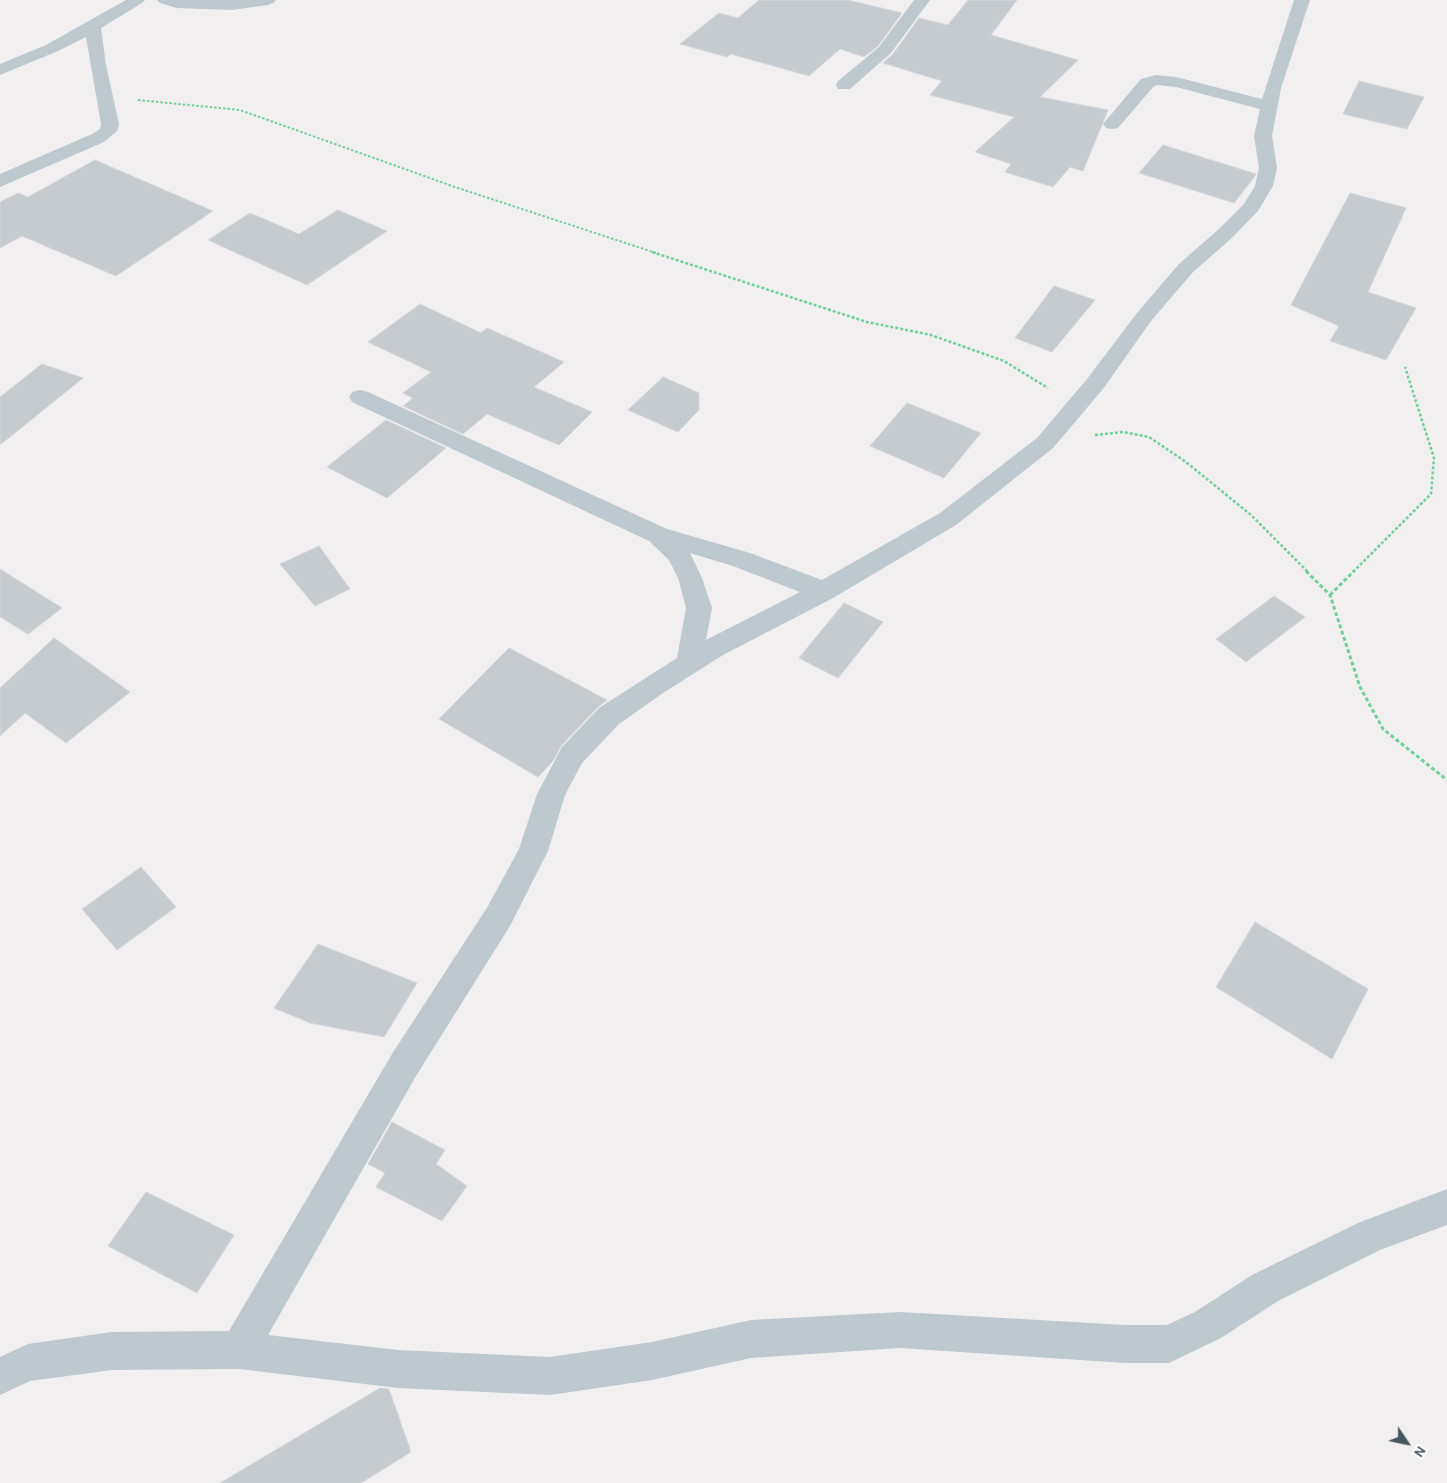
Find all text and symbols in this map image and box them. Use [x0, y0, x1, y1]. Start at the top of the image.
north arrow [1382, 1418, 1432, 1468]
text: N [1410, 1443, 1430, 1461]

